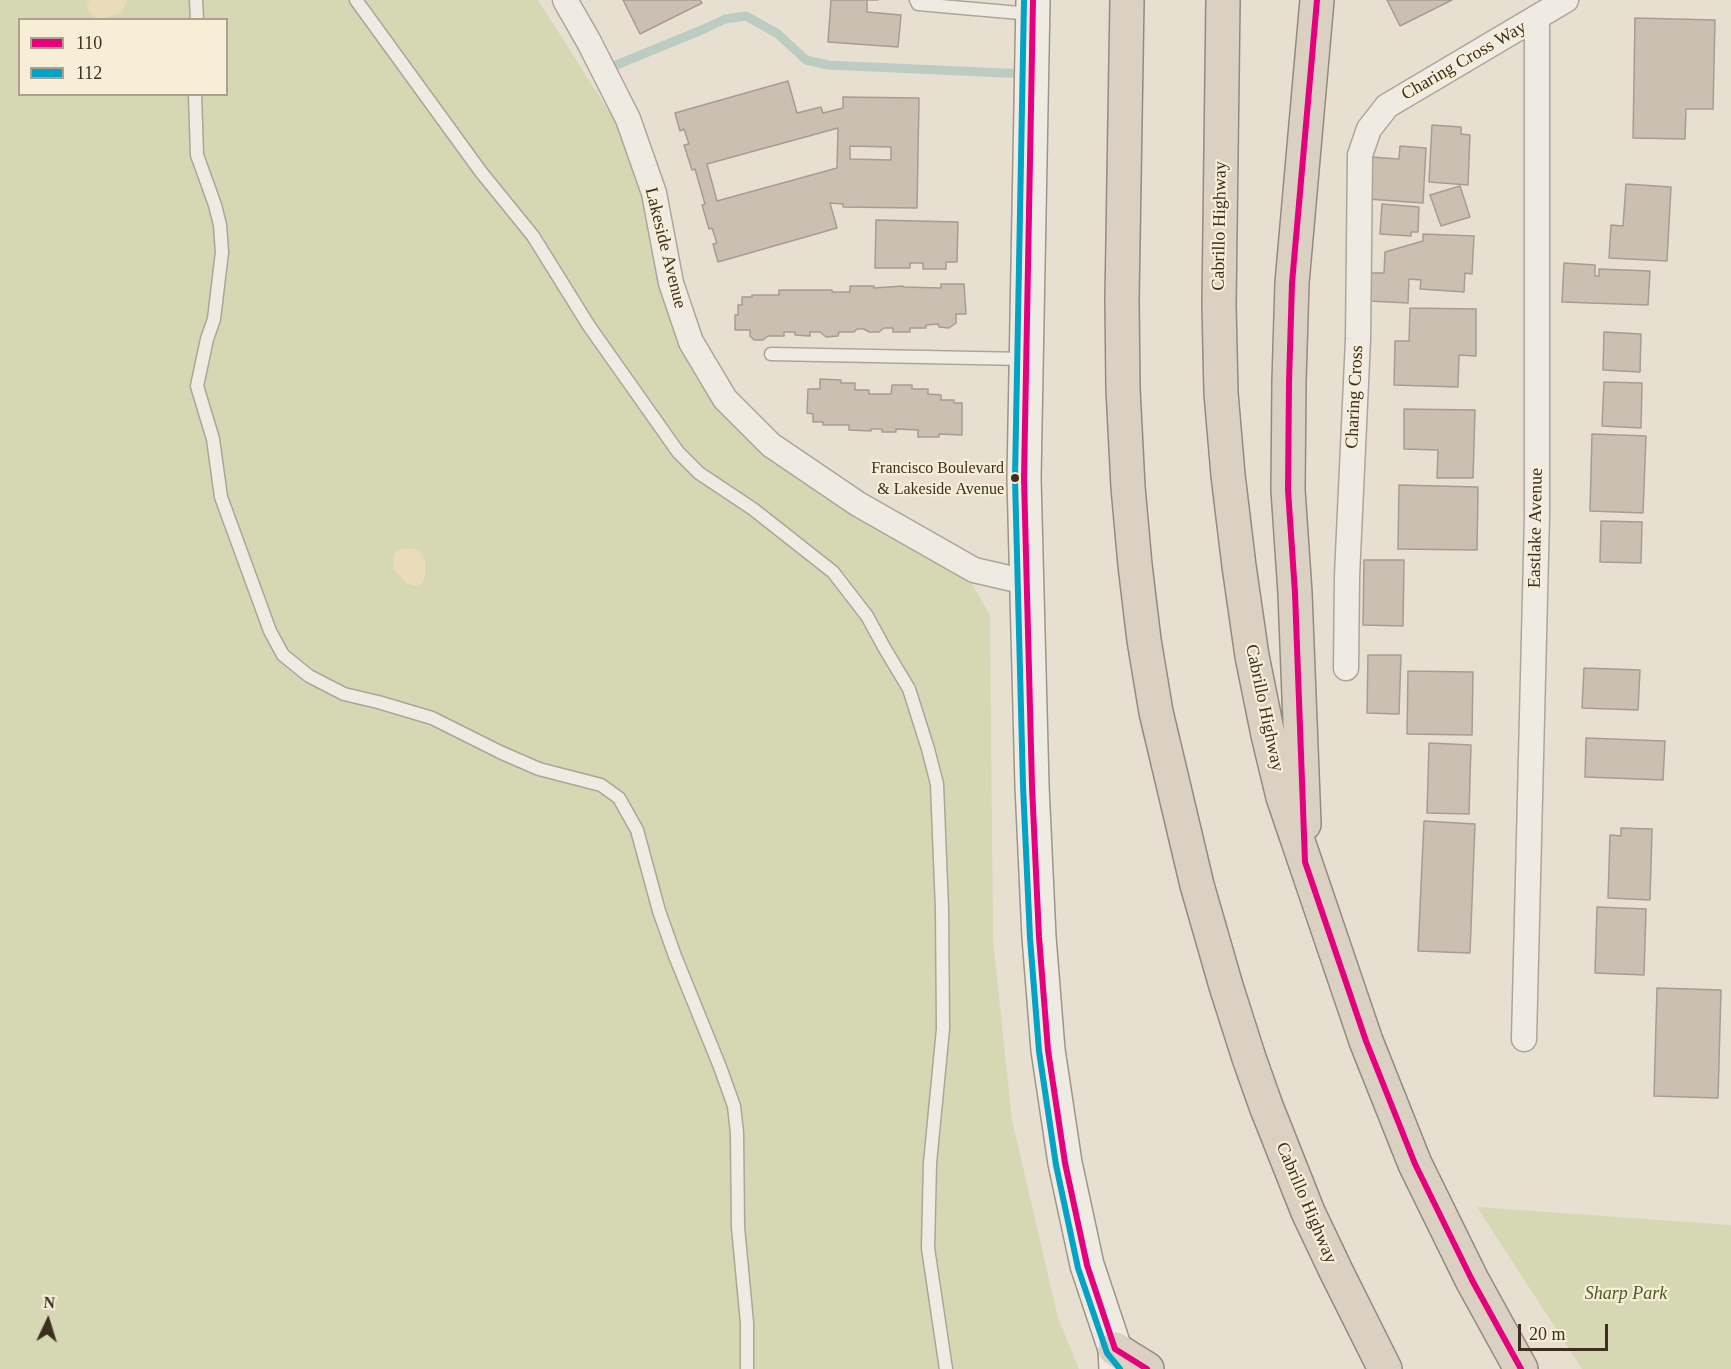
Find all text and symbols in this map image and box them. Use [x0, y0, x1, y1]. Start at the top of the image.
street label: Charing Cross Way [1398, 17, 1530, 105]
legend [18, 18, 228, 96]
text: 110 [76, 33, 102, 53]
text: 112 [76, 63, 102, 83]
street label: Cabrillo Highway [1208, 161, 1232, 291]
street label: Lakeside Avenue [640, 185, 690, 311]
street label: Charing Cross [1342, 345, 1368, 449]
place label: Francisco Boulevard & Lakeside Avenue [871, 459, 1004, 497]
street label: Eastlake Avenue [1524, 468, 1548, 588]
marker: Francisco Boulevard & Lakeside Avenue [1009, 472, 1021, 484]
street label: Cabrillo Highway [1240, 642, 1288, 774]
street label: Cabrillo Highway [1271, 1139, 1341, 1267]
park label: Sharp Park [1585, 1283, 1667, 1305]
north arrow [18, 1291, 78, 1351]
text: N [43, 1294, 56, 1311]
scale bar [1521, 1312, 1611, 1350]
text: 20 m [1529, 1324, 1566, 1344]

